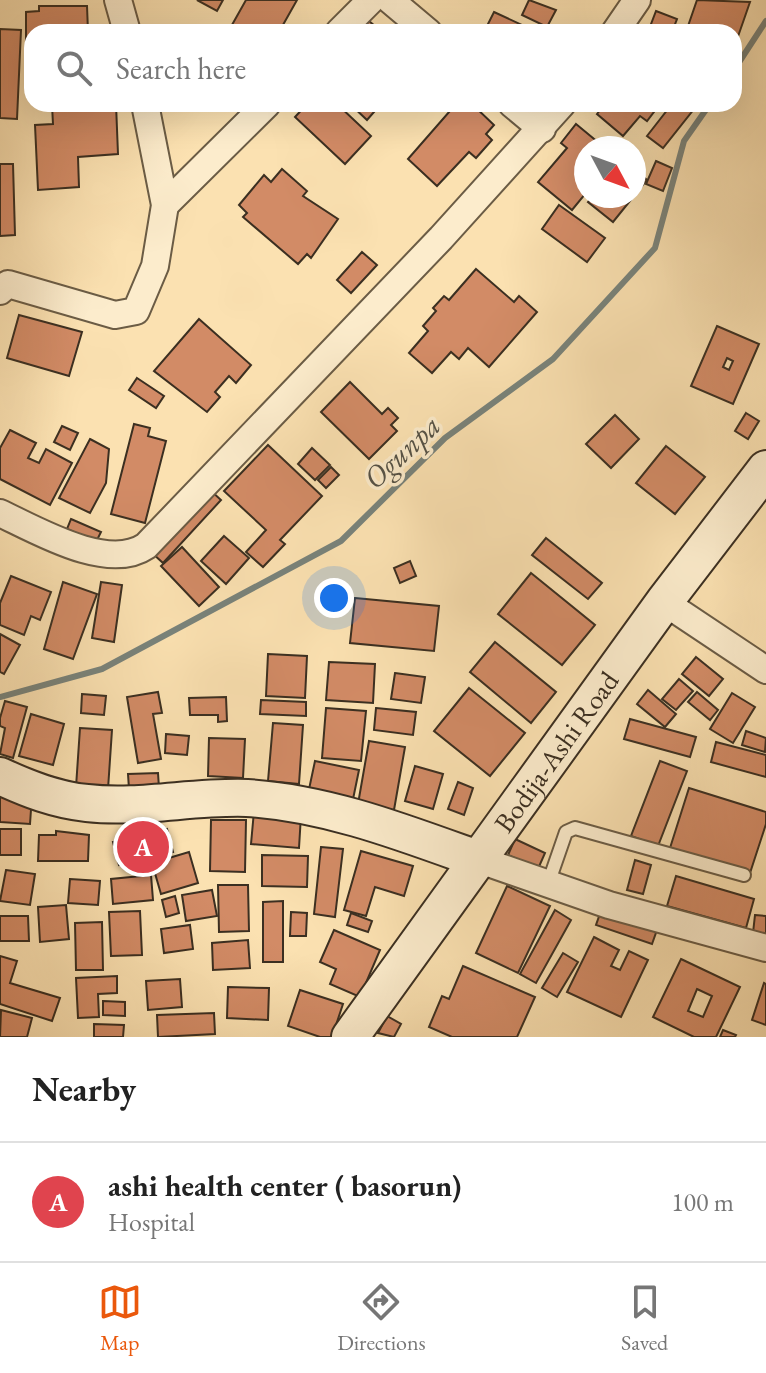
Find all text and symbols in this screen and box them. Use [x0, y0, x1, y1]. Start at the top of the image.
search box [24, 24, 742, 112]
icon: search [52, 46, 96, 90]
text: Search here [116, 49, 246, 88]
north arrow [574, 136, 646, 208]
water label: Ogunpa [355, 406, 449, 497]
your location [314, 578, 354, 618]
street label: Bodija-Ashi Road [486, 663, 627, 839]
pin: A [117, 817, 169, 877]
text: Nearby [32, 1067, 136, 1111]
text: ashi health center ( basorun) [108, 1166, 461, 1205]
text: A [49, 1185, 67, 1219]
text: 100 m [671, 1185, 734, 1219]
text: Hospital [108, 1205, 195, 1239]
tab: Map [98, 1280, 142, 1357]
tab: Directions [337, 1280, 426, 1357]
tab: Saved [621, 1280, 668, 1357]

